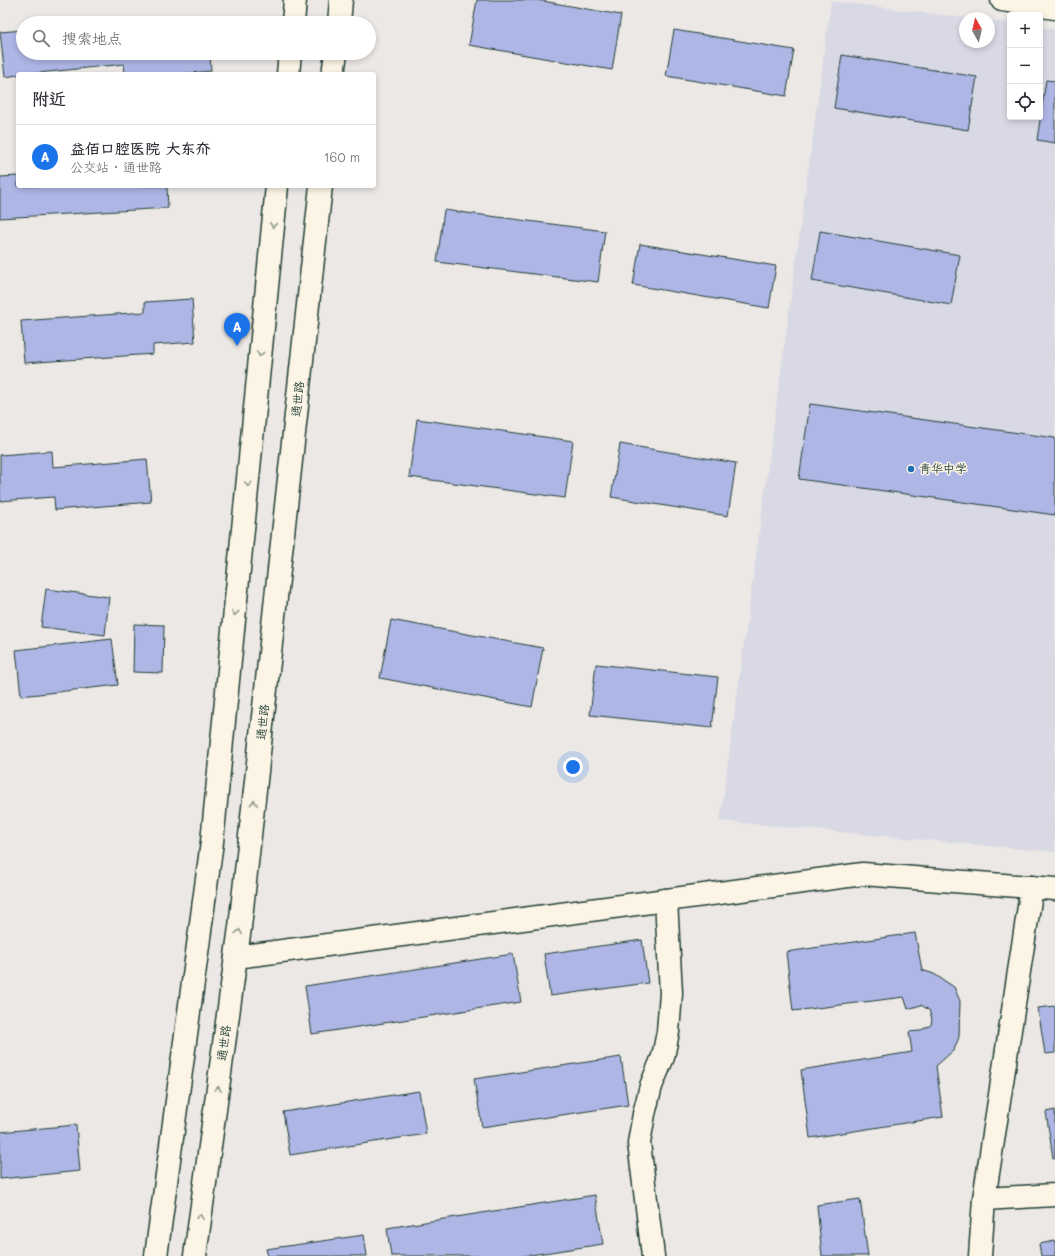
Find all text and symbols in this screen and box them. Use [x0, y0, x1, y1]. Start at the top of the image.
north arrow [959, 12, 995, 48]
map controls [1007, 12, 1043, 120]
button: + [1007, 12, 1043, 48]
search box [16, 16, 376, 60]
icon: search [30, 27, 52, 49]
text: 搜索地点 [62, 28, 122, 48]
button: − [1007, 48, 1043, 84]
button: locate [1007, 84, 1043, 120]
text: 附近 [32, 87, 66, 109]
text: 益佰口腔医院 大东夼 [70, 138, 210, 158]
text: A [40, 148, 50, 165]
text: 160 m [324, 148, 360, 165]
text: 公交站 · 通世路 [70, 158, 162, 175]
one-way arrow [269, 222, 278, 228]
pin: A [224, 313, 250, 346]
one-way arrow [256, 351, 265, 357]
street label: 通世路 [287, 380, 307, 418]
place label: 青华中学 [919, 460, 967, 476]
marker: 青华中学 [906, 464, 916, 474]
one-way arrow [243, 481, 252, 487]
one-way arrow [230, 610, 239, 616]
street label: 通世路 [252, 703, 272, 741]
your location [563, 757, 583, 777]
one-way arrow [249, 800, 258, 806]
one-way arrow [235, 929, 244, 935]
street label: 通世路 [213, 1024, 233, 1062]
one-way arrow [213, 1086, 222, 1092]
one-way arrow [195, 1214, 204, 1220]

